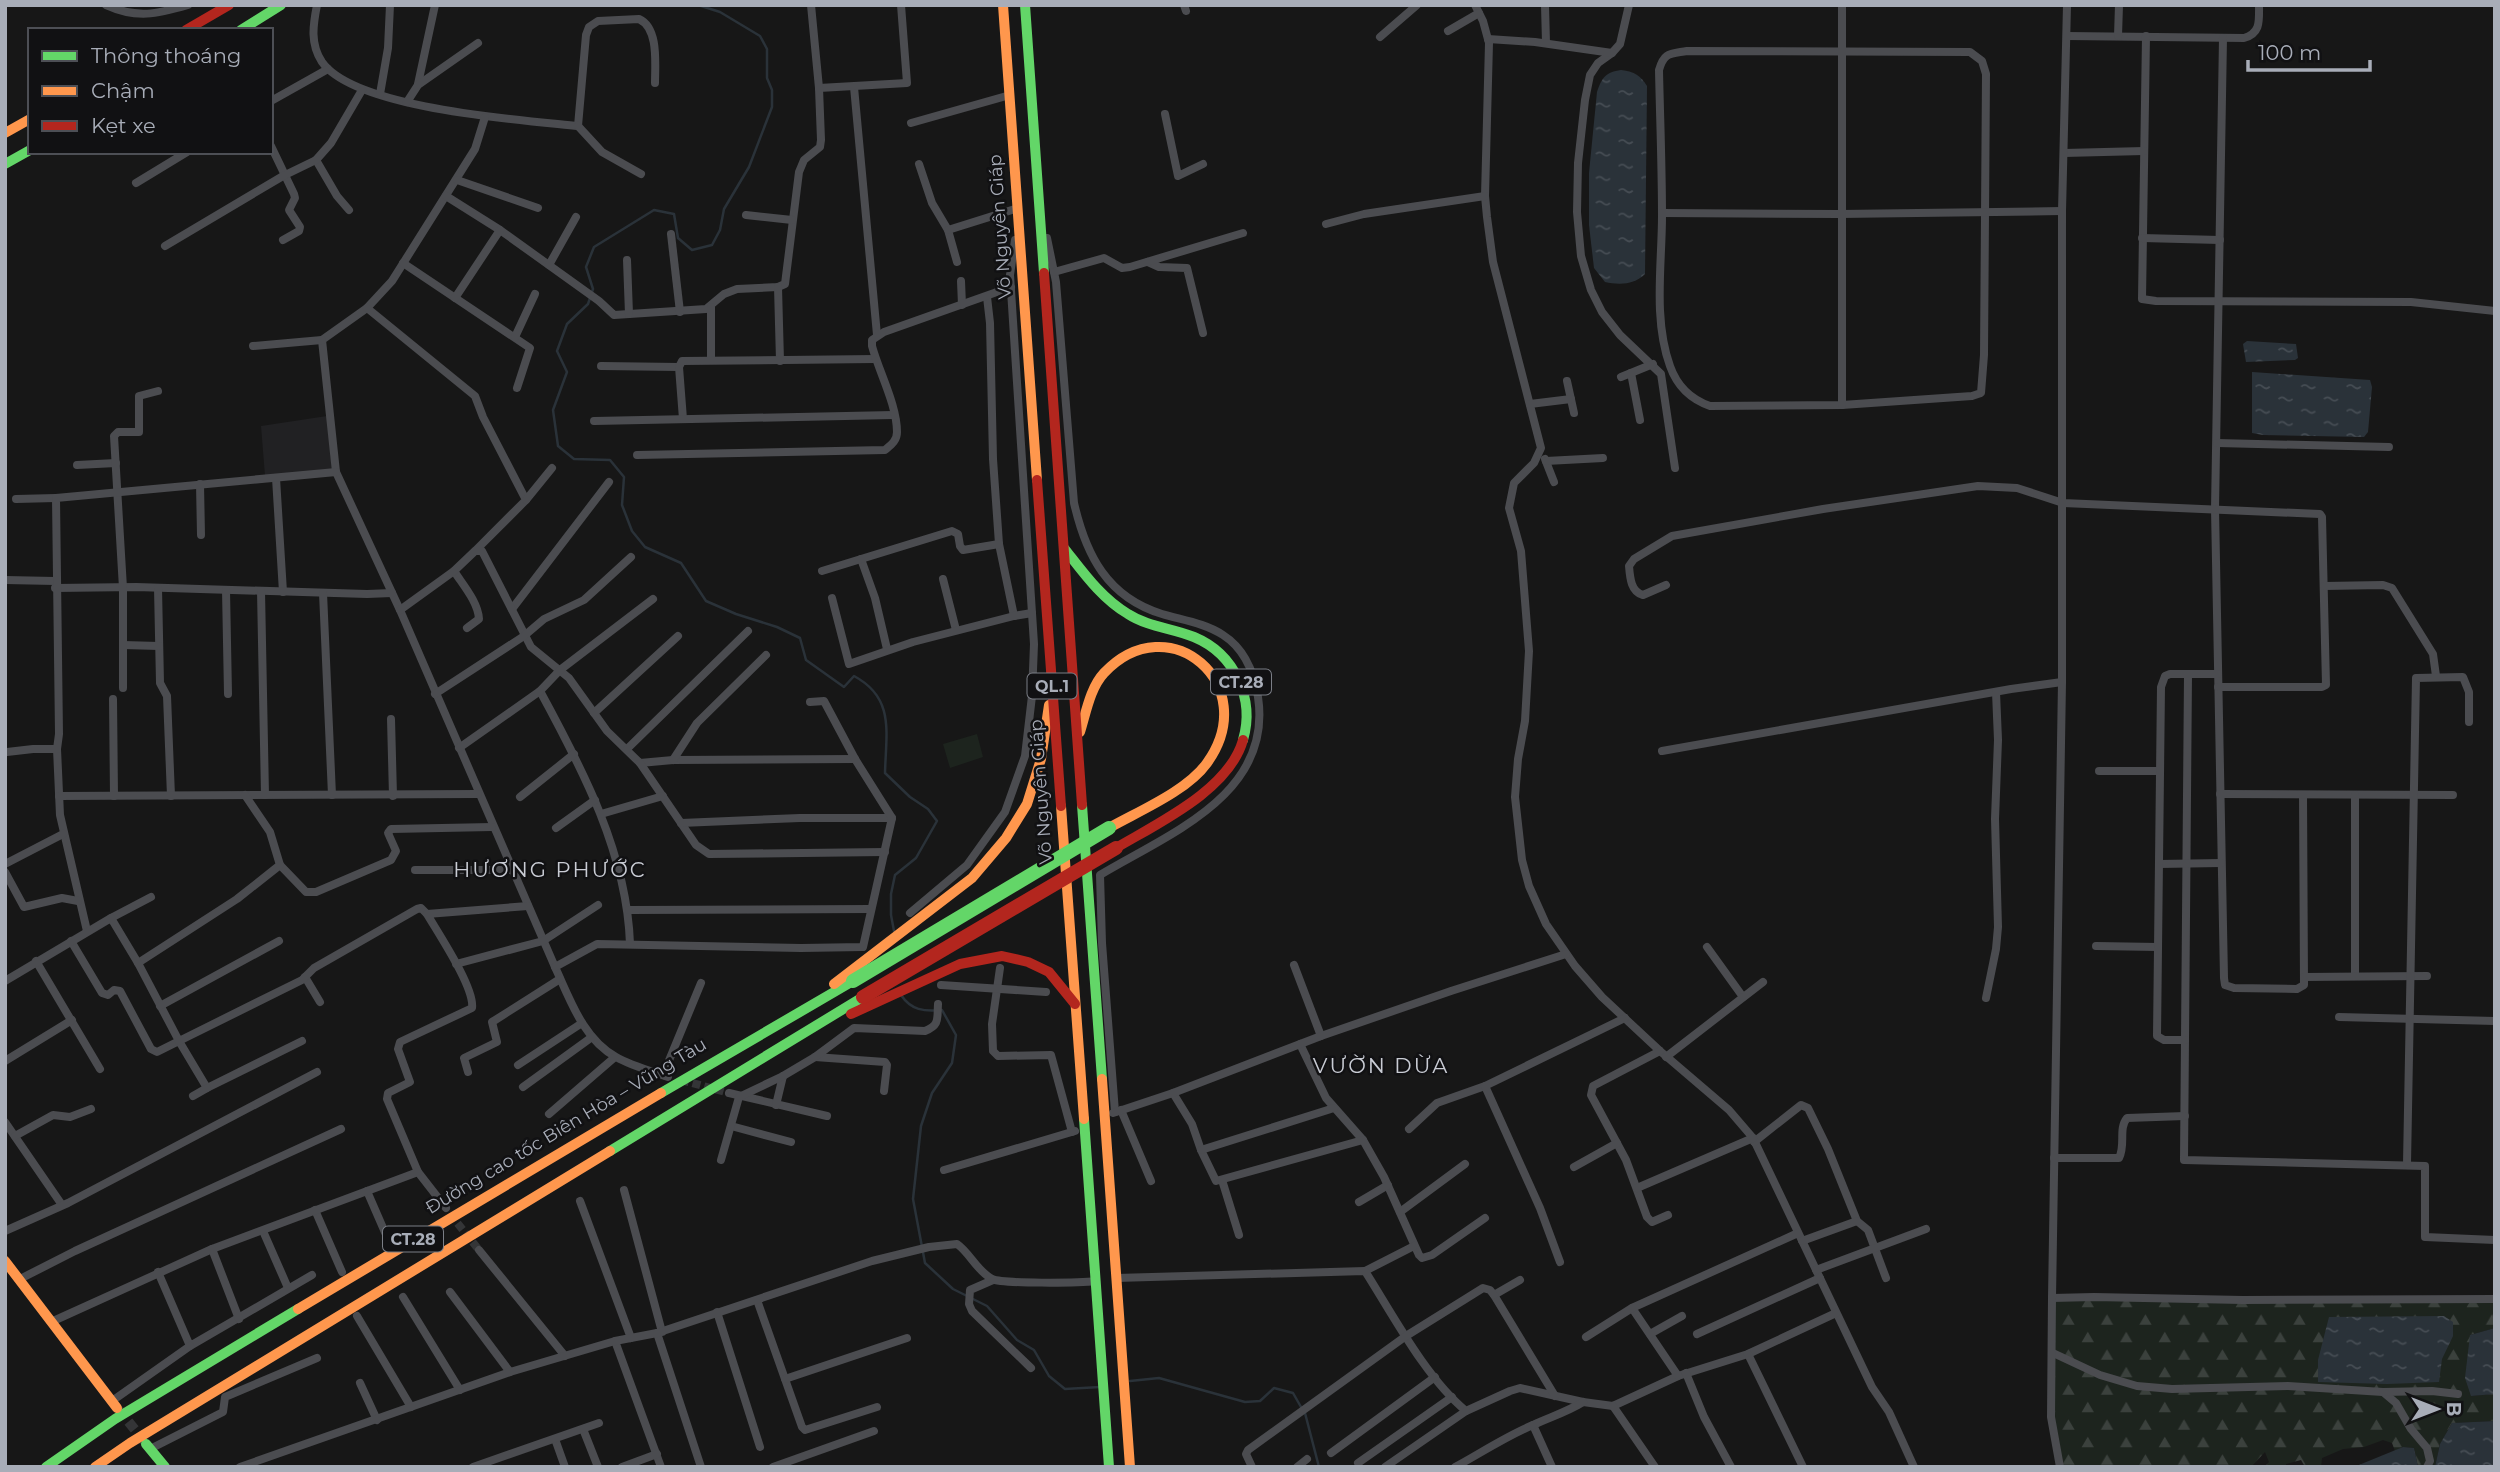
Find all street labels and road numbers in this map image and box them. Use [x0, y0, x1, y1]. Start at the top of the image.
street label: Võ Nguyên Giáp [984, 154, 1016, 300]
road number: CT.28 [1211, 670, 1271, 694]
road number: QL.1 [1028, 674, 1076, 698]
street label: Võ Nguyên Giáp [1025, 719, 1057, 865]
street label: Đường cao tốc Biên Hòa – Vũng Tàu [421, 1033, 711, 1219]
road number: CT.28 [383, 1226, 443, 1252]

